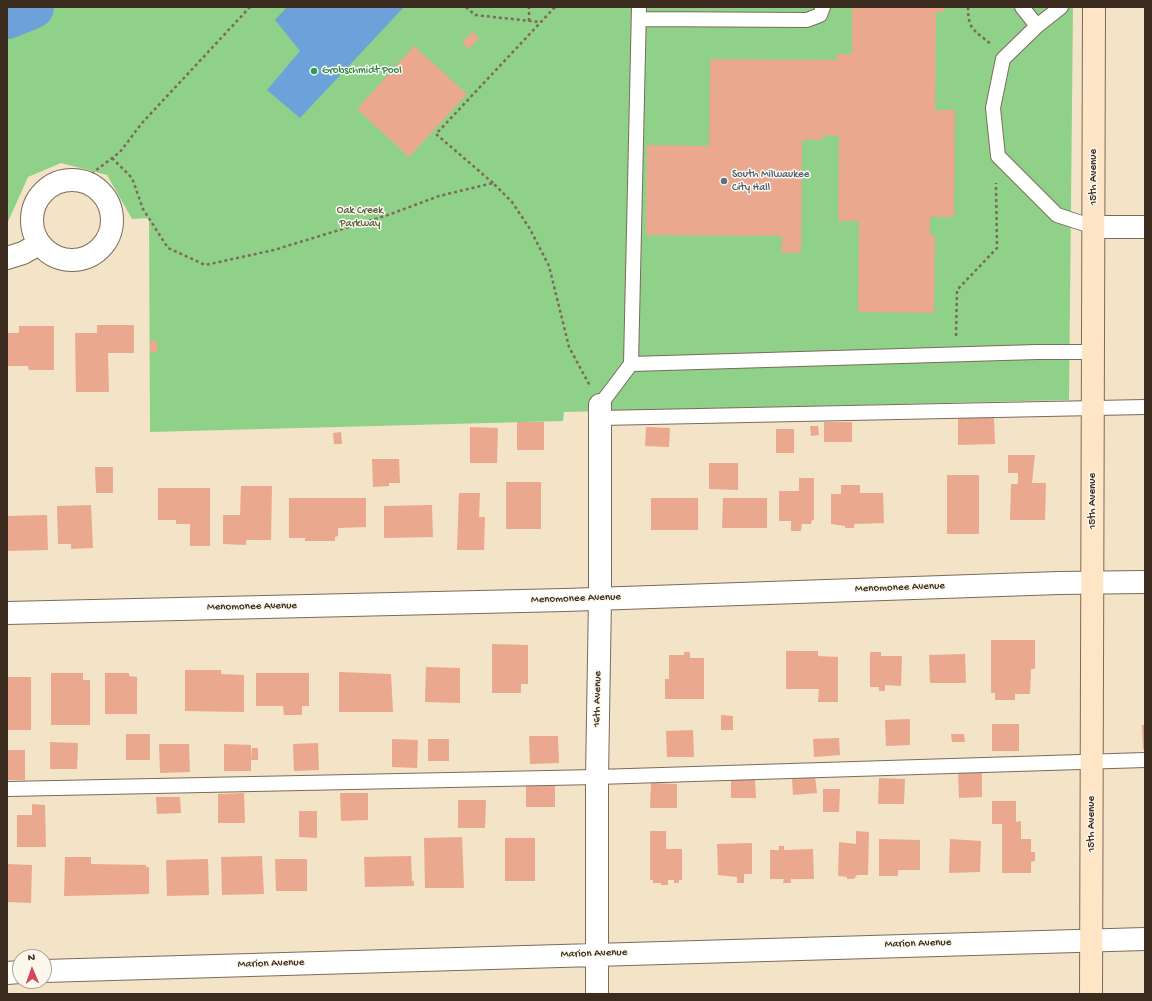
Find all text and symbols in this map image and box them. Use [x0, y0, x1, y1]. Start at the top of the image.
place label: Grobschmidt Pool [322, 64, 402, 78]
marker: Grobschmidt Pool [309, 66, 319, 76]
street label: 15th Avenue [1087, 149, 1101, 205]
place label: South Milwaukee City Hall [732, 168, 809, 194]
marker: South Milwaukee City Hall [719, 176, 729, 186]
park label: Oak Creek Parkway [337, 204, 383, 230]
street label: 15th Avenue [1086, 473, 1100, 529]
street label: Menomonee Avenue [855, 580, 945, 596]
street label: Menomonee Avenue [531, 591, 621, 607]
street label: Menomonee Avenue [207, 600, 297, 614]
street label: 16th Avenue [591, 671, 605, 727]
street label: 15th Avenue [1085, 796, 1099, 852]
street label: Marion Avenue [884, 936, 952, 952]
street label: Marion Avenue [560, 946, 628, 962]
north arrow [12, 949, 52, 989]
text: N [28, 952, 35, 964]
street label: Marion Avenue [237, 956, 305, 972]

